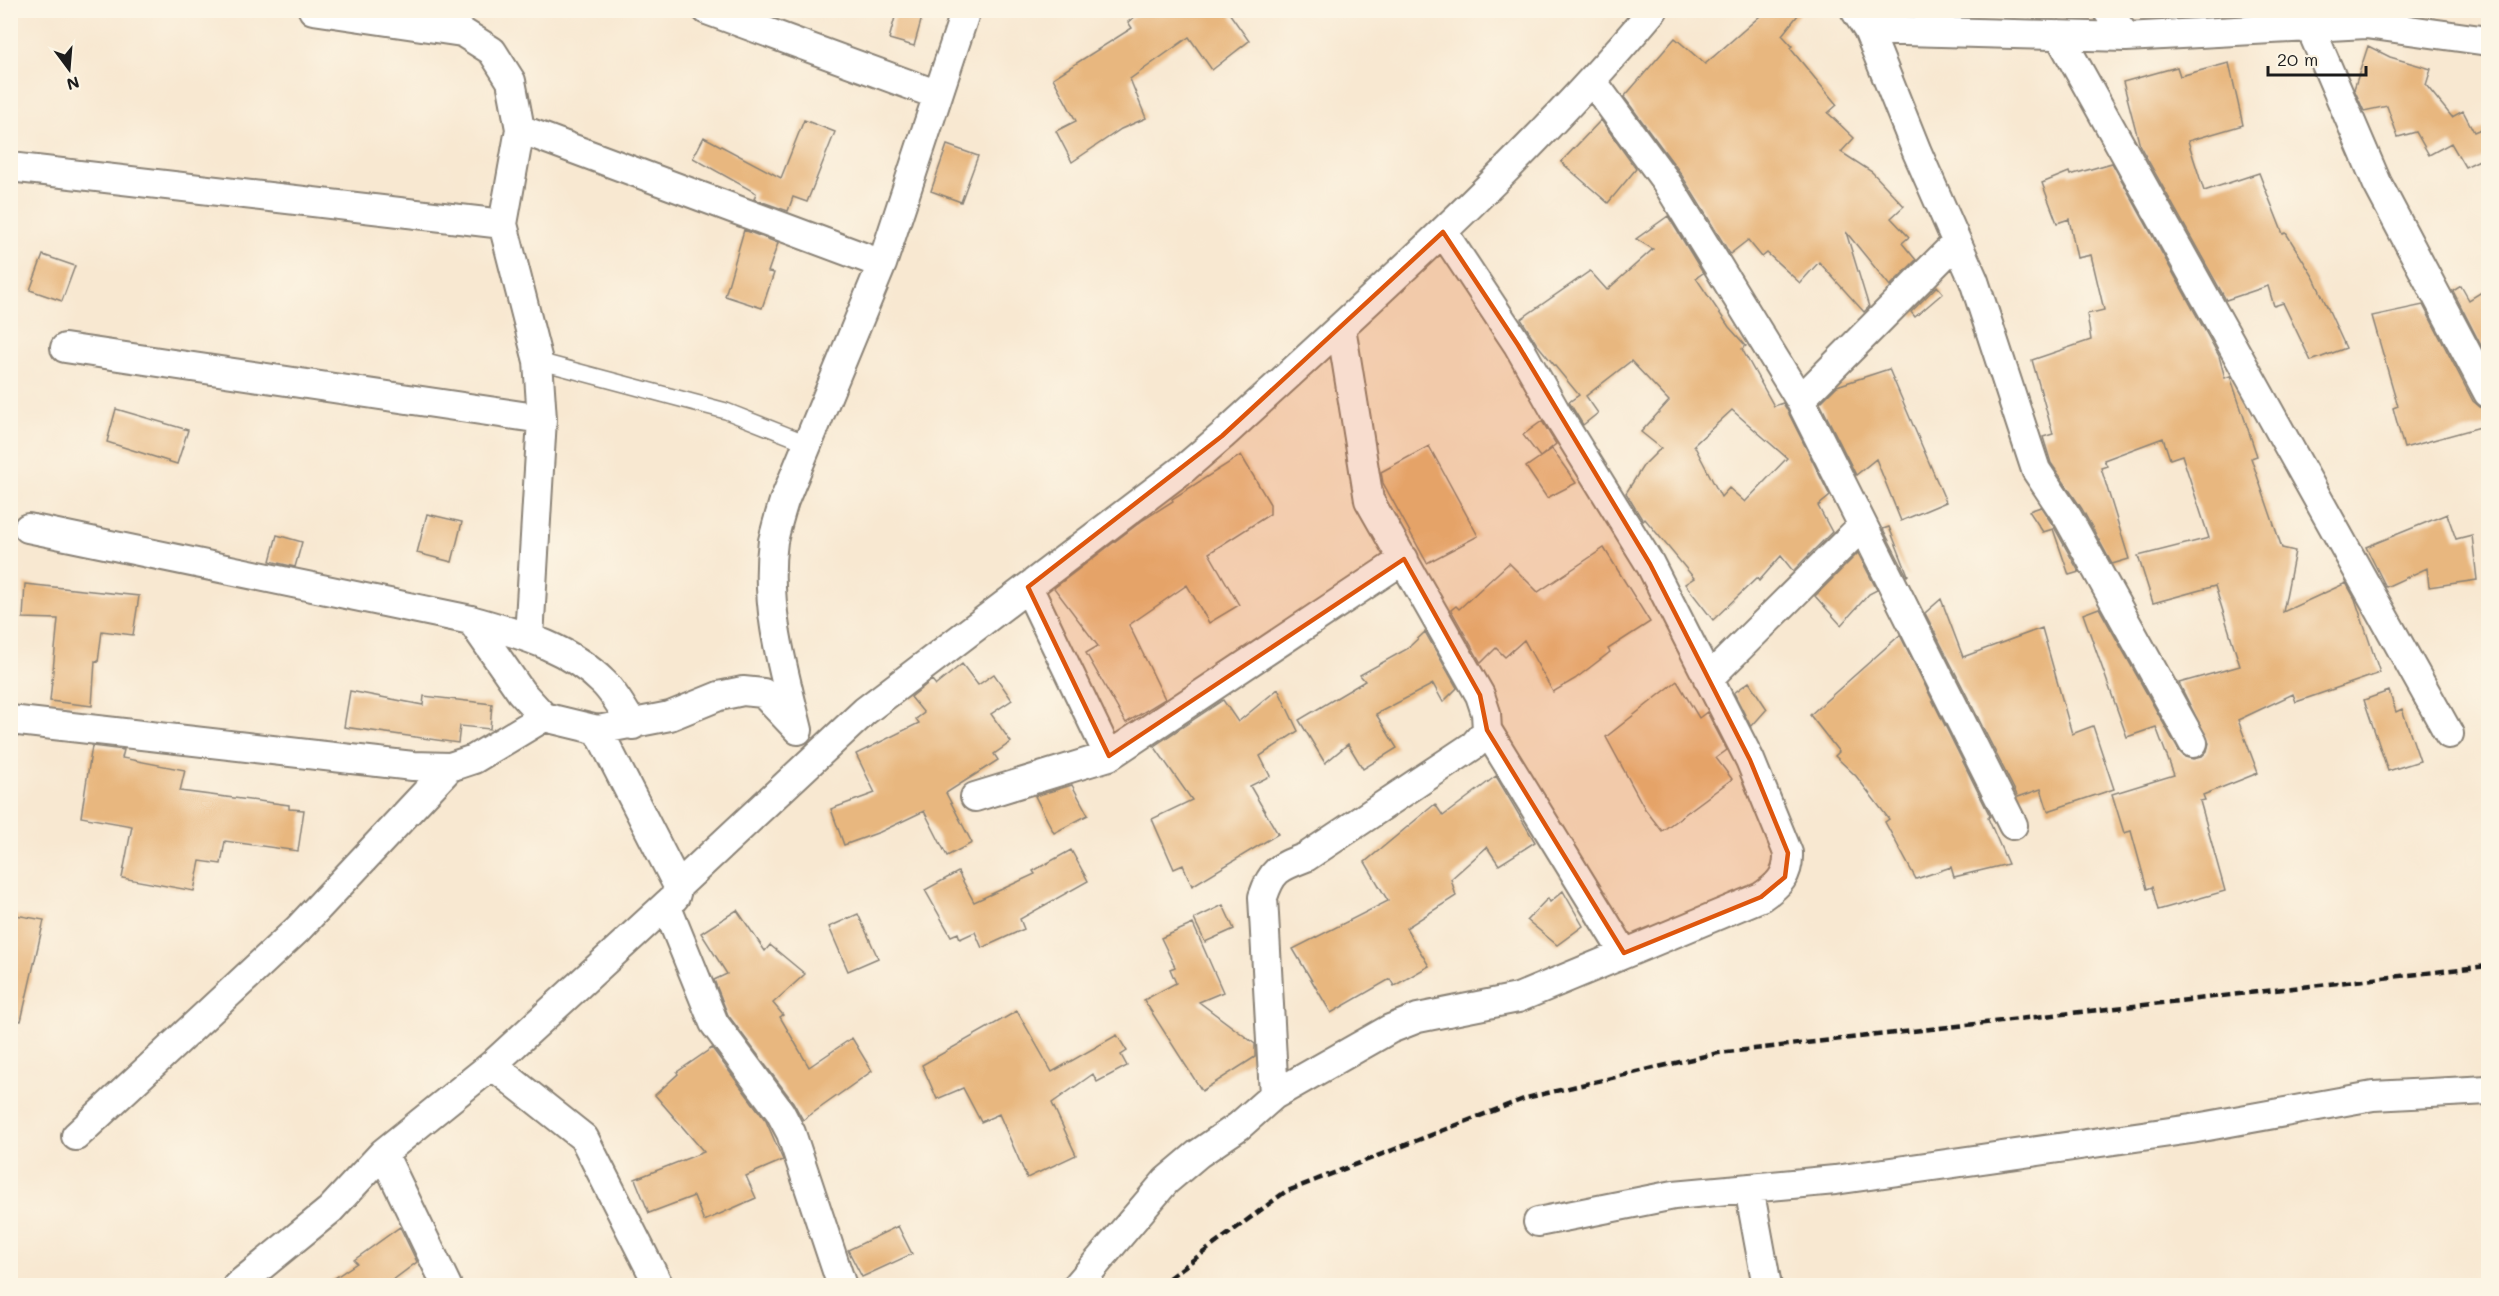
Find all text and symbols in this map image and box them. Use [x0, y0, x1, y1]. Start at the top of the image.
north arrow [39, 39, 99, 99]
scale bar [2268, 39, 2366, 77]
text: 20 m [2277, 47, 2318, 71]
text: N [65, 72, 82, 96]

